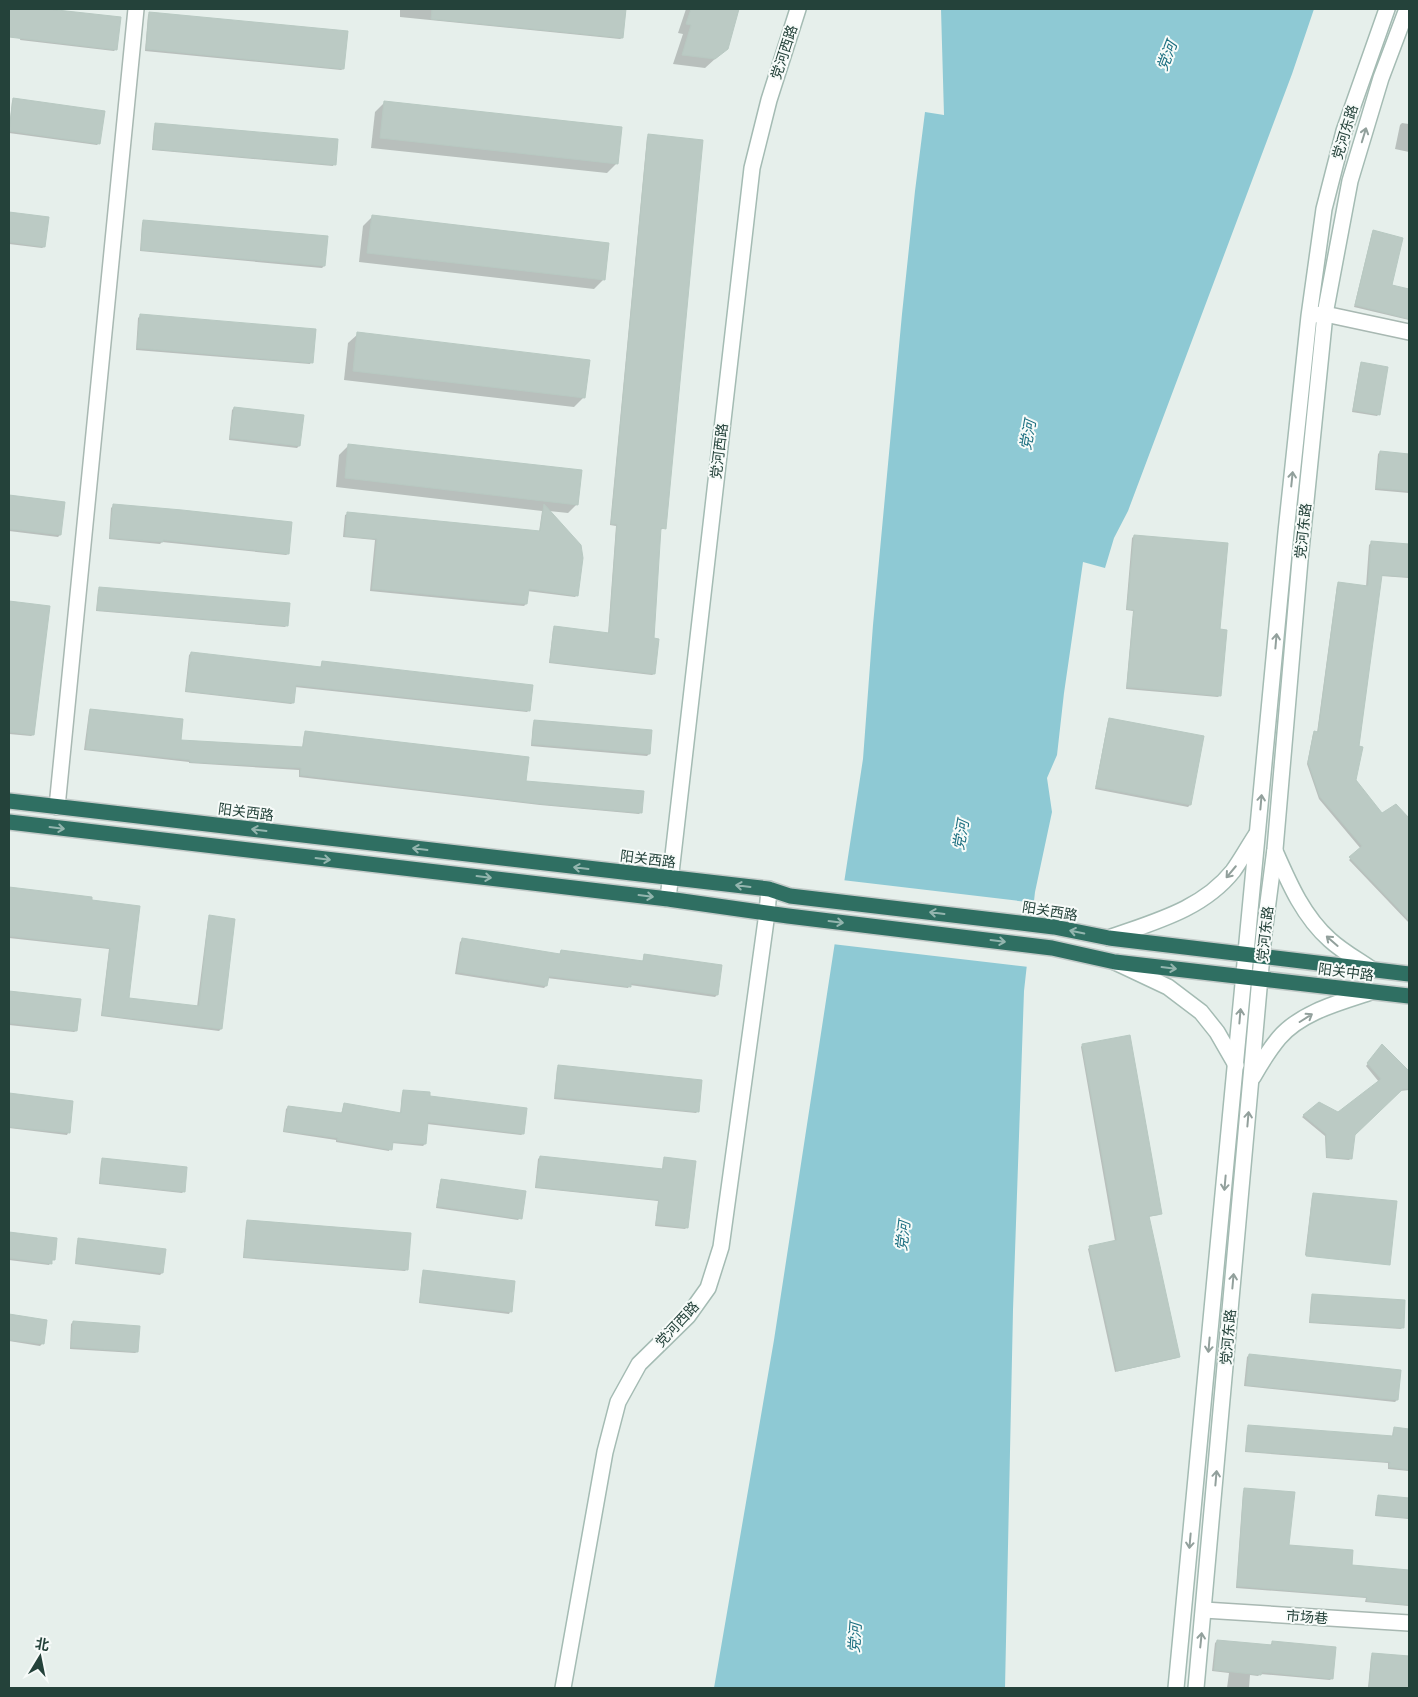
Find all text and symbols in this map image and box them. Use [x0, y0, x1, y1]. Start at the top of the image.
street label: 党河西路 [766, 22, 802, 82]
water label: 党河 [1151, 35, 1184, 74]
street label: 党河东路 [1327, 102, 1363, 162]
one-way arrow [1360, 127, 1370, 143]
water label: 党河 [1015, 415, 1042, 452]
street label: 党河西路 [706, 422, 732, 480]
one-way arrow [1287, 471, 1297, 487]
street label: 党河东路 [1290, 502, 1316, 560]
one-way arrow [1271, 633, 1281, 649]
one-way arrow [1256, 795, 1266, 811]
street label: 阳关西路 [217, 799, 275, 825]
water label: 党河 [948, 815, 975, 852]
one-way arrow [49, 823, 65, 833]
one-way arrow [251, 825, 267, 835]
one-way arrow [412, 844, 428, 854]
street label: 阳关西路 [619, 846, 677, 872]
one-way arrow [315, 854, 331, 864]
one-way arrow [574, 863, 590, 873]
one-way arrow [1225, 866, 1236, 879]
one-way arrow [476, 872, 492, 882]
one-way arrow [735, 881, 751, 891]
one-way arrow [637, 891, 653, 901]
street label: 阳关西路 [1021, 897, 1079, 925]
street label: 党河东路 [1252, 905, 1278, 963]
one-way arrow [929, 908, 945, 918]
one-way arrow [828, 917, 844, 927]
one-way arrow [1070, 927, 1086, 936]
one-way arrow [1325, 935, 1338, 946]
one-way arrow [990, 936, 1006, 946]
street label: 阳关中路 [1317, 959, 1375, 985]
one-way arrow [1160, 963, 1176, 973]
one-way arrow [1236, 1009, 1245, 1025]
one-way arrow [1298, 1013, 1312, 1023]
one-way arrow [1243, 1112, 1252, 1128]
one-way arrow [1220, 1175, 1229, 1191]
water label: 党河 [890, 1217, 916, 1252]
one-way arrow [1228, 1274, 1238, 1290]
street label: 党河西路 [651, 1297, 703, 1351]
street label: 党河东路 [1216, 1308, 1240, 1366]
one-way arrow [1204, 1337, 1214, 1353]
one-way arrow [1211, 1470, 1221, 1486]
one-way arrow [1185, 1533, 1195, 1549]
street label: 市场巷 [1285, 1606, 1329, 1628]
water label: 党河 [843, 1619, 867, 1654]
north arrow [15, 1632, 65, 1682]
one-way arrow [1196, 1632, 1206, 1648]
text: 北 [34, 1633, 51, 1655]

